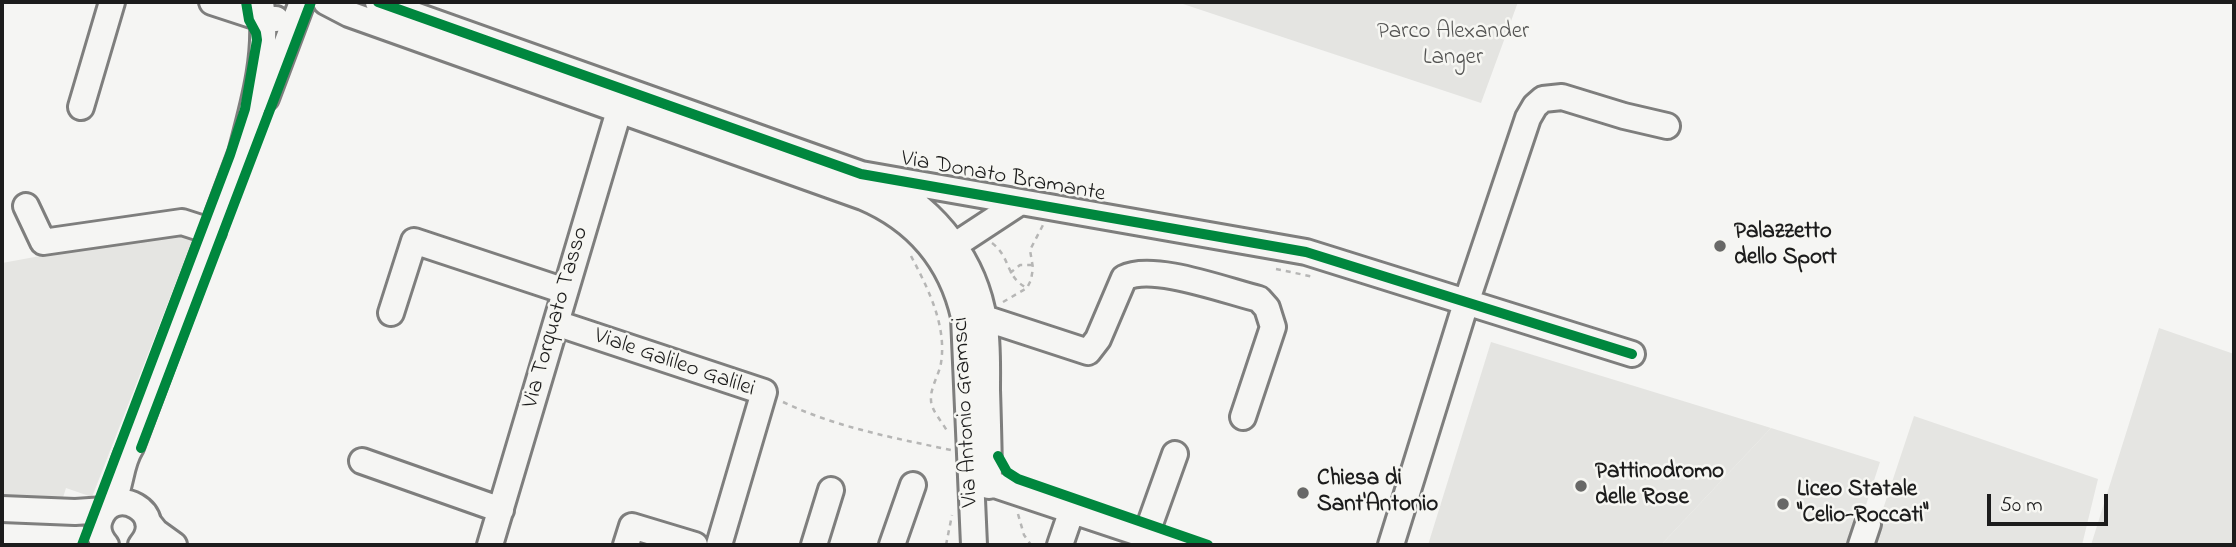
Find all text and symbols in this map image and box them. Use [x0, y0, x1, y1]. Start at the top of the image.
park label: Parco Alexander Langer [1377, 19, 1529, 73]
street label: Via Donato Bramante [899, 146, 1107, 210]
place label: Palazzetto dello Sport [1734, 219, 1837, 273]
street label: Via Torquato Tasso [518, 224, 596, 412]
marker: Palazzetto dello Sport [1712, 238, 1728, 254]
street label: Via Antonio Gramsci [948, 316, 986, 508]
street label: Viale Galileo Galilei [590, 324, 758, 404]
place label: Pattinodromo delle Rose [1595, 459, 1724, 513]
place label: Chiesa di Sant'Antonio [1317, 466, 1438, 520]
place label: Liceo Statale "Celio-Roccati" [1797, 477, 1929, 531]
marker: Pattinodromo delle Rose [1573, 478, 1589, 494]
scale bar [1991, 480, 2112, 524]
marker: Chiesa di Sant'Antonio [1295, 485, 1311, 501]
text: 50 m [2000, 491, 2043, 521]
marker: Liceo Statale "Celio-Roccati" [1775, 496, 1791, 512]

